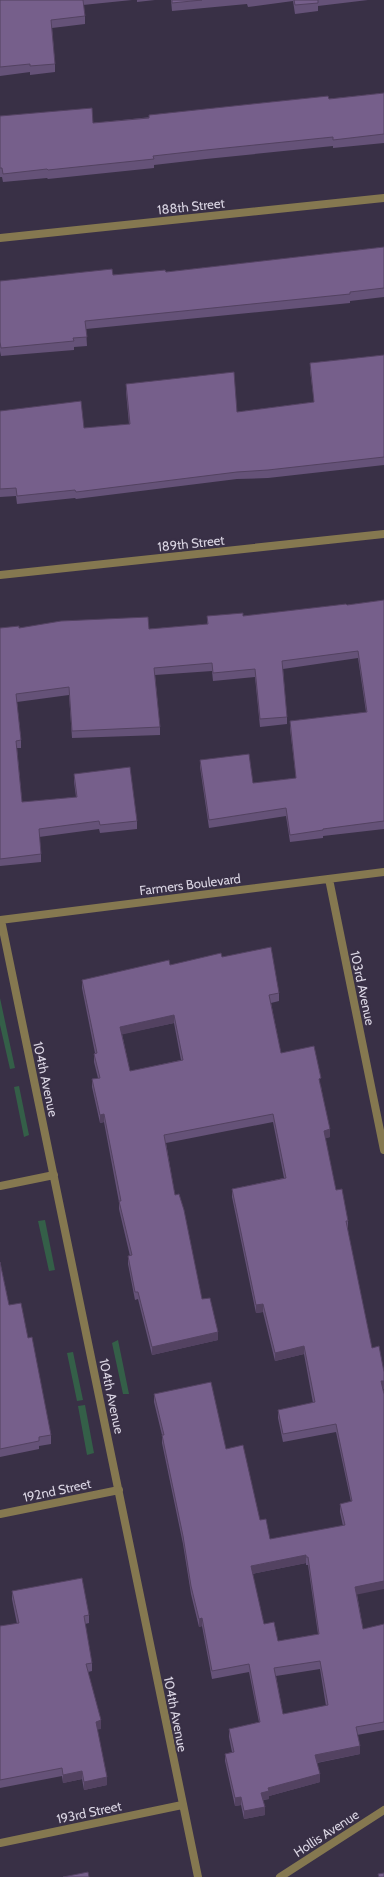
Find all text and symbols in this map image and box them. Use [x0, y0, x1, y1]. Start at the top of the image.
street label: 188th Street [156, 194, 226, 217]
street label: 189th Street [157, 531, 226, 554]
street label: Farmers Boulevard [138, 870, 242, 898]
street label: 103rd Avenue [347, 949, 379, 1027]
street label: 104th Avenue [30, 1040, 62, 1118]
street label: 104th Avenue [96, 1357, 128, 1435]
street label: 192nd Street [21, 1475, 93, 1505]
street label: 104th Avenue [161, 1675, 191, 1753]
street label: 193rd Street [55, 1797, 124, 1827]
street label: Hollis Avenue [290, 1806, 362, 1860]

